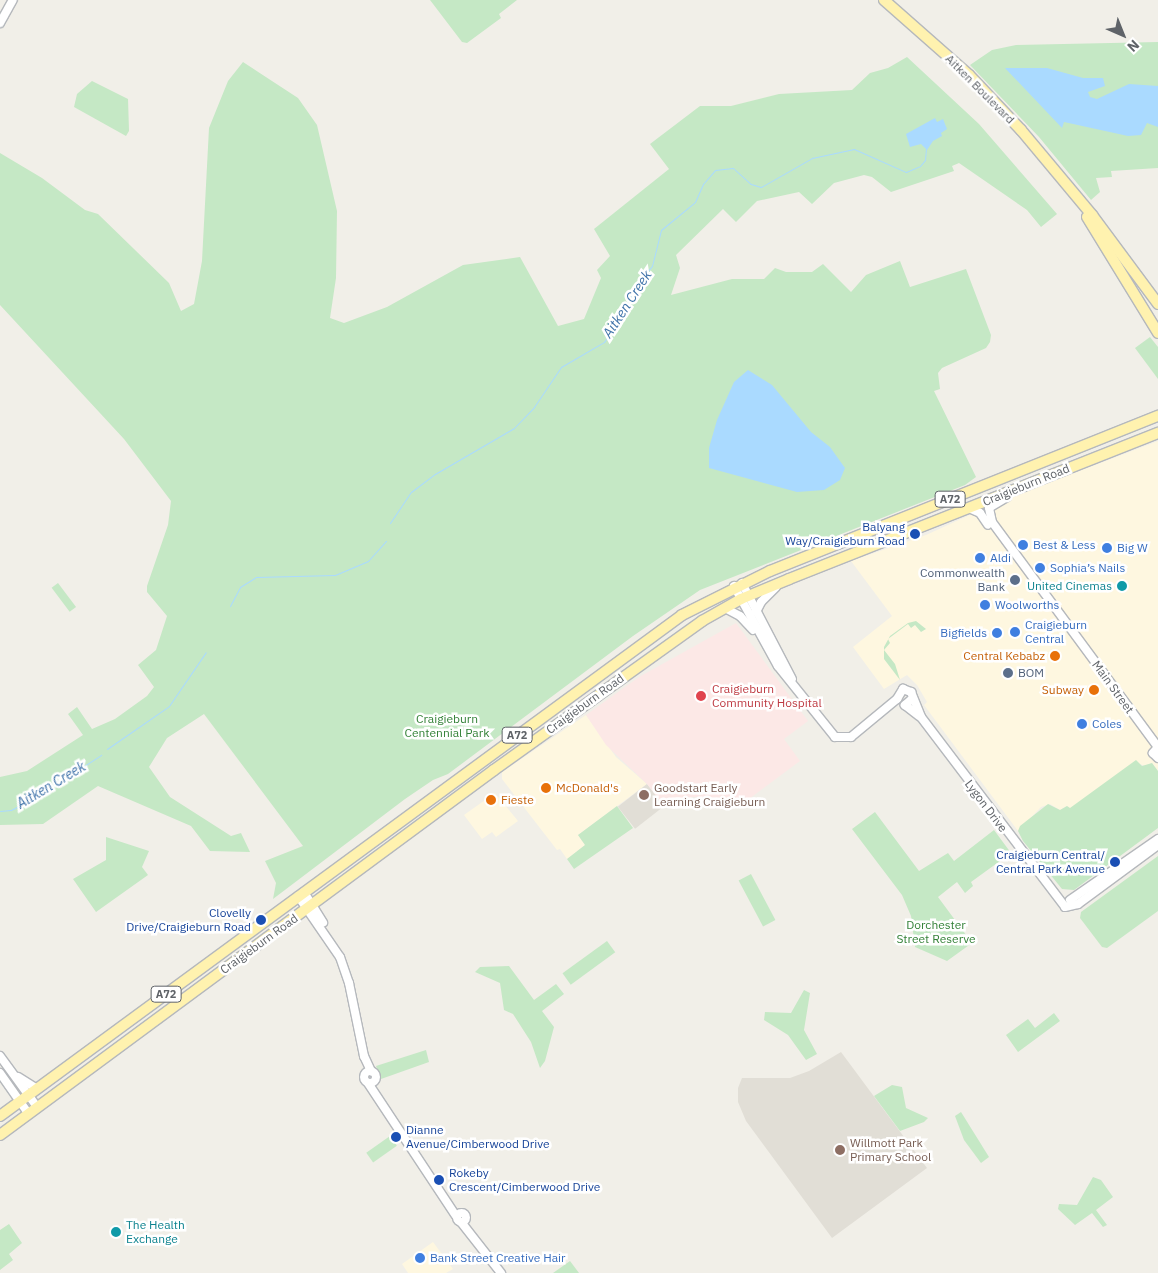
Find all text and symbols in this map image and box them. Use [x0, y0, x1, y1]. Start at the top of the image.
north arrow [1098, 10, 1148, 60]
text: N [1124, 36, 1143, 56]
street label: Aitken Boulevard [942, 51, 1018, 127]
water label: Aitken Creek [599, 267, 655, 341]
street label: Craigieburn Road [980, 461, 1072, 509]
road number: A72 [934, 490, 966, 508]
place label: Balyang Way/Craigieburn Road [785, 520, 905, 548]
marker: Balyang Way/Craigieburn Road [909, 528, 921, 540]
place label: Best & Less [1033, 538, 1095, 552]
marker: Best & Less [1017, 539, 1029, 551]
place label: Big W [1117, 541, 1148, 555]
marker: Big W [1101, 542, 1113, 554]
place label: Aldi [990, 551, 1011, 565]
marker: Aldi [974, 552, 986, 564]
place label: Sophia’s Nails [1050, 561, 1125, 575]
marker: Sophia’s Nails [1034, 562, 1046, 574]
place label: Commonwealth Bank [920, 566, 1005, 594]
marker: Commonwealth Bank [1009, 574, 1021, 586]
place label: United Cinemas [1027, 579, 1112, 593]
marker: United Cinemas [1116, 580, 1128, 592]
place label: Woolworths [995, 598, 1059, 612]
marker: Woolworths [979, 599, 991, 611]
place label: Craigieburn Central [1025, 618, 1087, 646]
place label: Bigfields [940, 626, 987, 640]
marker: Craigieburn Central [1009, 626, 1021, 638]
marker: Bigfields [991, 627, 1003, 639]
place label: Central Kebabz [963, 649, 1045, 663]
marker: Central Kebabz [1049, 650, 1061, 662]
street label: Main Street [1089, 658, 1137, 716]
place label: BOM [1018, 666, 1044, 680]
marker: BOM [1002, 667, 1014, 679]
street label: Craigieburn Road [543, 671, 627, 737]
place label: Craigieburn Community Hospital [712, 682, 822, 710]
place label: Subway [1042, 683, 1084, 697]
marker: Subway [1088, 684, 1100, 696]
marker: Craigieburn Community Hospital [694, 689, 708, 703]
park label: Craigieburn Centennial Park [404, 712, 490, 740]
place label: Coles [1092, 717, 1122, 731]
marker: Coles [1076, 718, 1088, 730]
road number: A72 [501, 726, 533, 744]
water label: Aitken Creek [14, 758, 88, 812]
street label: Lygon Drive [962, 777, 1010, 835]
place label: McDonald's [556, 781, 619, 795]
place label: Goodstart Early Learning Craigieburn [654, 781, 765, 809]
marker: McDonald's [540, 782, 552, 794]
marker: Goodstart Early Learning Craigieburn [638, 789, 650, 801]
place label: Fieste [501, 793, 534, 807]
marker: Fieste [485, 794, 497, 806]
place label: Craigieburn Central/ Central Park Avenue [996, 848, 1105, 876]
marker: Craigieburn Central/ Central Park Avenue [1109, 856, 1121, 868]
place label: Clovelly Drive/Craigieburn Road [126, 906, 251, 934]
street label: Craigieburn Road [217, 911, 301, 977]
marker: Clovelly Drive/Craigieburn Road [255, 914, 267, 926]
park label: Dorchester Street Reserve [896, 918, 976, 946]
road number: A72 [150, 986, 182, 1002]
place label: Dianne Avenue/Cimberwood Drive [406, 1123, 550, 1151]
marker: Dianne Avenue/Cimberwood Drive [390, 1131, 402, 1143]
place label: Willmott Park Primary School [850, 1136, 931, 1164]
marker: Willmott Park Primary School [834, 1144, 846, 1156]
place label: Rokeby Crescent/Cimberwood Drive [449, 1166, 600, 1194]
marker: Rokeby Crescent/Cimberwood Drive [433, 1174, 445, 1186]
place label: The Health Exchange [126, 1218, 185, 1246]
marker: The Health Exchange [110, 1226, 122, 1238]
place label: Bank Street Creative Hair [430, 1251, 565, 1265]
marker: Bank Street Creative Hair [414, 1252, 426, 1264]

